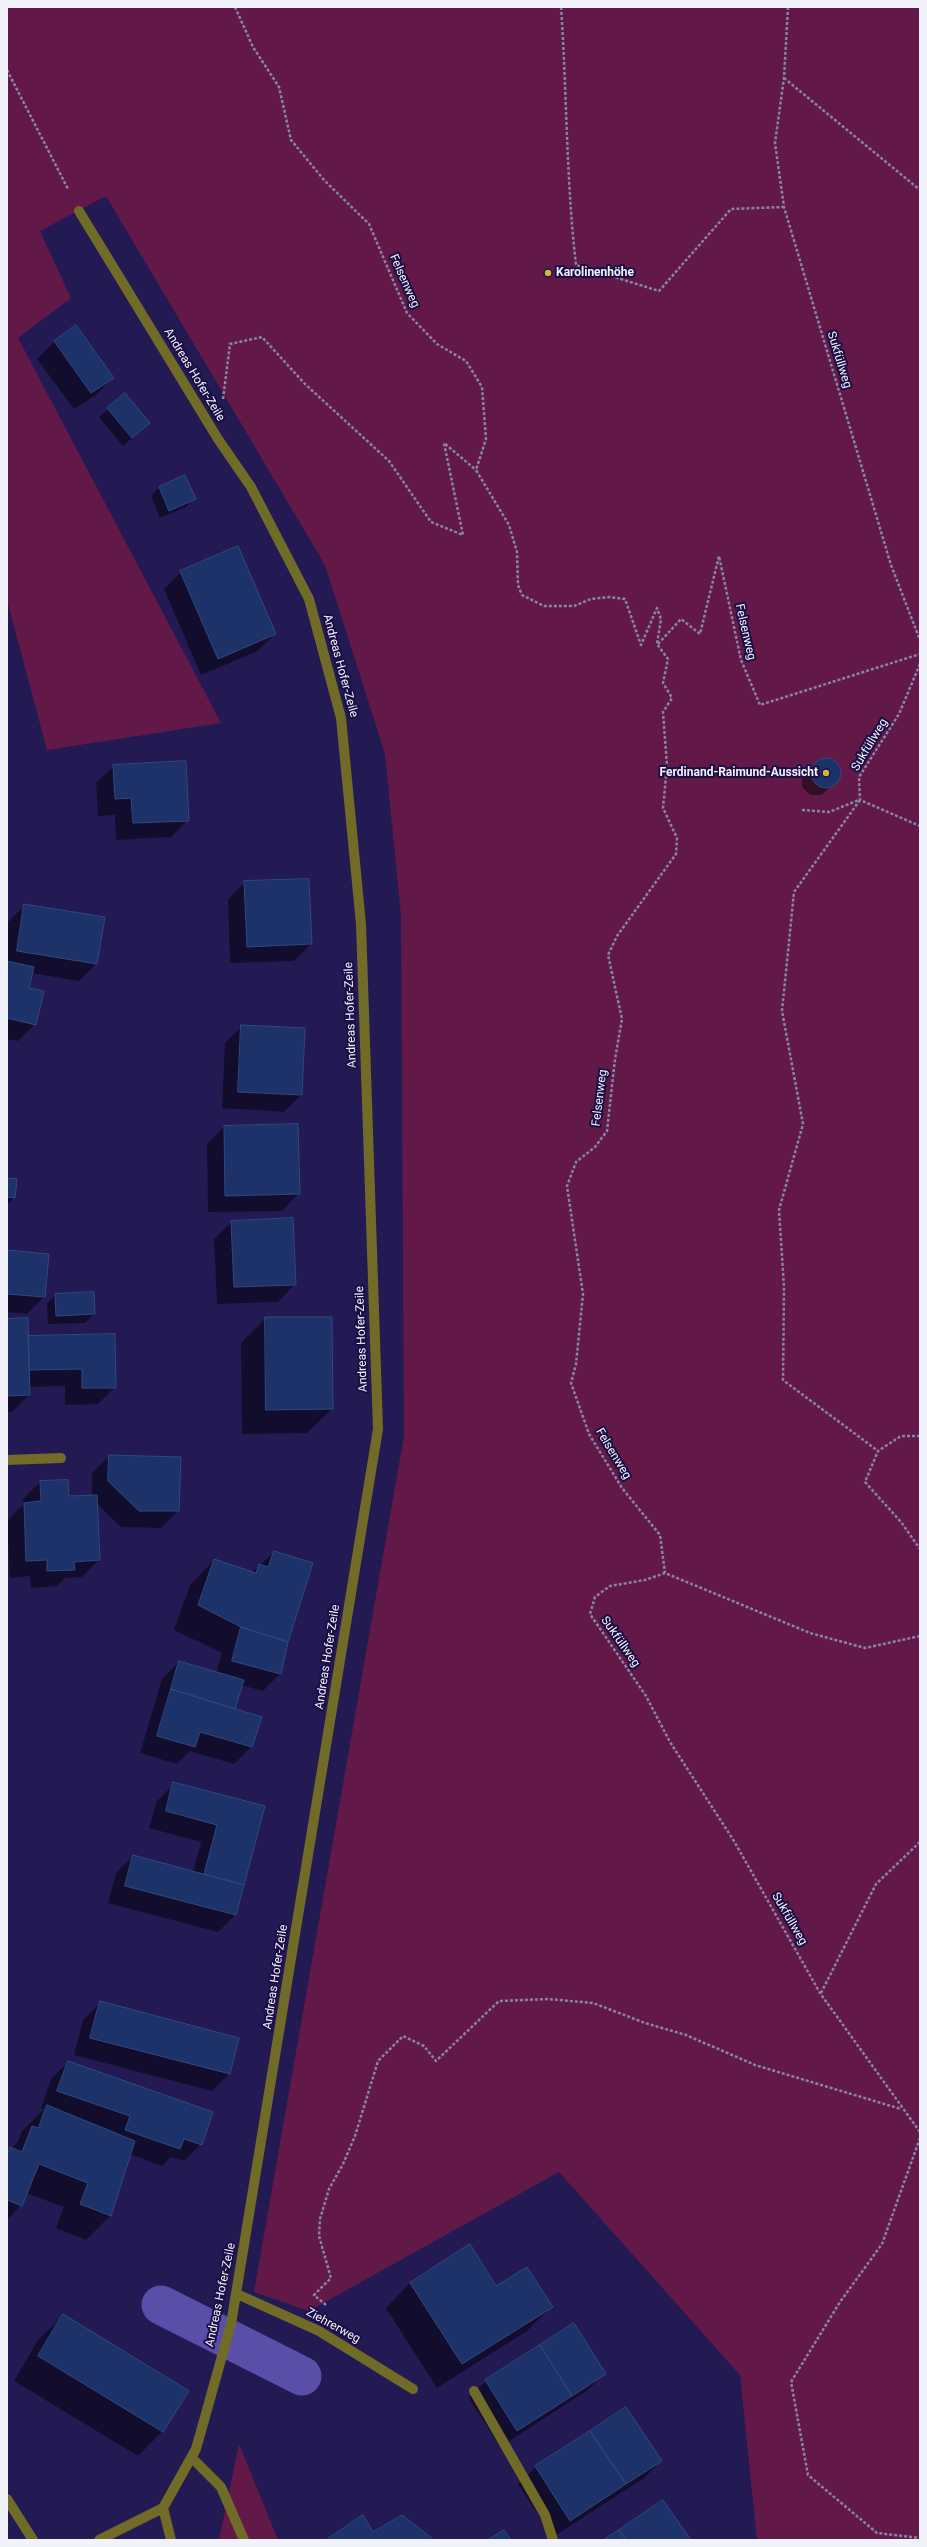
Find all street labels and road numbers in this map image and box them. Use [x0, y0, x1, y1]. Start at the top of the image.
street label: Felsenweg [386, 252, 422, 310]
street label: Andreas Hofer-Zeile [161, 326, 227, 424]
street label: Sukfüllweg [824, 330, 854, 390]
street label: Felsenweg [732, 603, 758, 661]
street label: Andreas Hofer-Zeile [319, 613, 361, 719]
street label: Sukfüllweg [849, 716, 891, 774]
street label: Andreas Hofer-Zeile [342, 962, 360, 1068]
street label: Felsenweg [589, 1069, 611, 1127]
street label: Andreas Hofer-Zeile [353, 1286, 371, 1392]
street label: Felsenweg [592, 1426, 634, 1482]
street label: Andreas Hofer-Zeile [313, 1604, 343, 1710]
street label: Sukfüllweg [597, 1614, 643, 1670]
street label: Sukfüllweg [768, 1890, 810, 1948]
street label: Andreas Hofer-Zeile [261, 1924, 291, 2030]
street label: Andreas Hofer-Zeile [203, 2242, 239, 2348]
street label: Ziehrerweg [303, 2305, 363, 2347]

